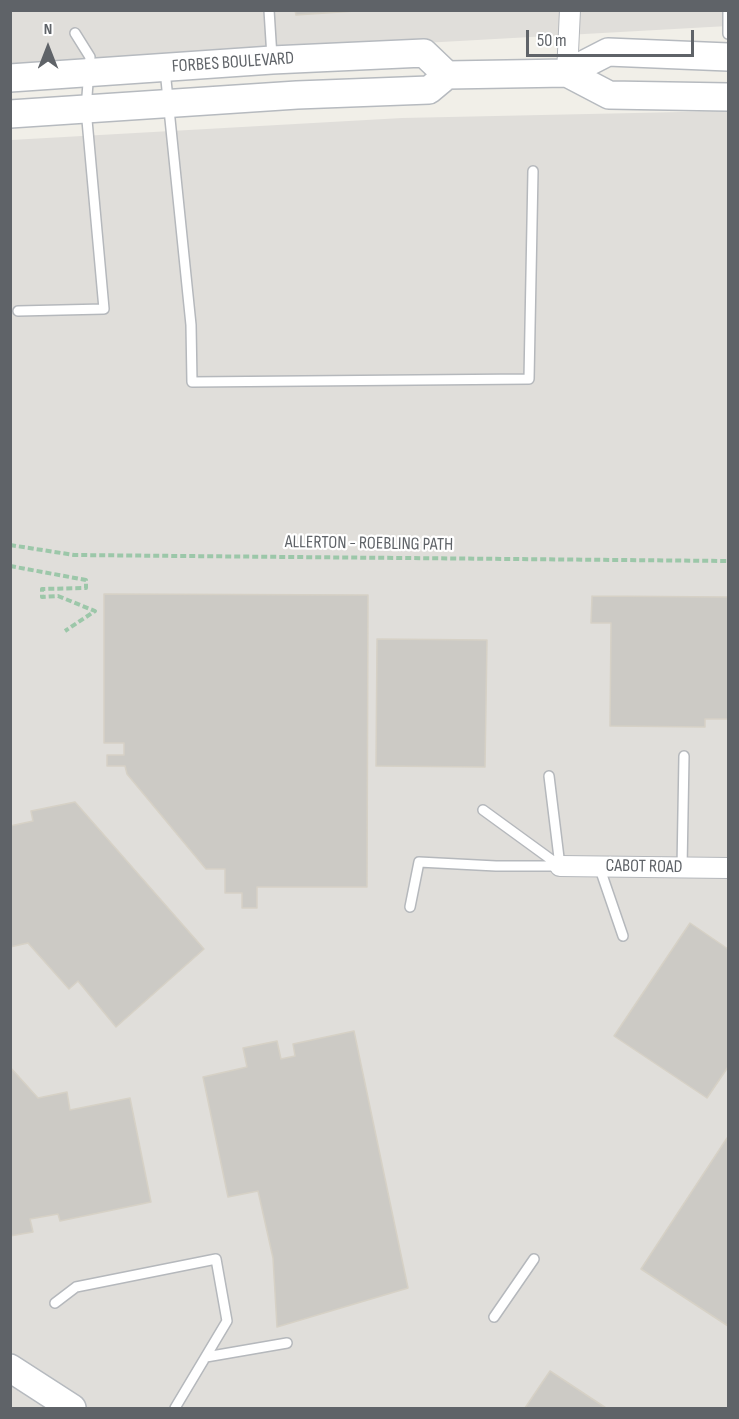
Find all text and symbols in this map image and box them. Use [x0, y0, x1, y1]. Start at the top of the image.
north arrow [18, 18, 78, 78]
scale bar [529, 18, 697, 56]
text: N [44, 20, 52, 39]
text: 50 m [537, 30, 567, 51]
street label: FORBES BOULEVARD [171, 48, 295, 78]
street label: ALLERTON - ROEBLING PATH [285, 532, 453, 556]
street label: CABOT ROAD [605, 856, 683, 878]

